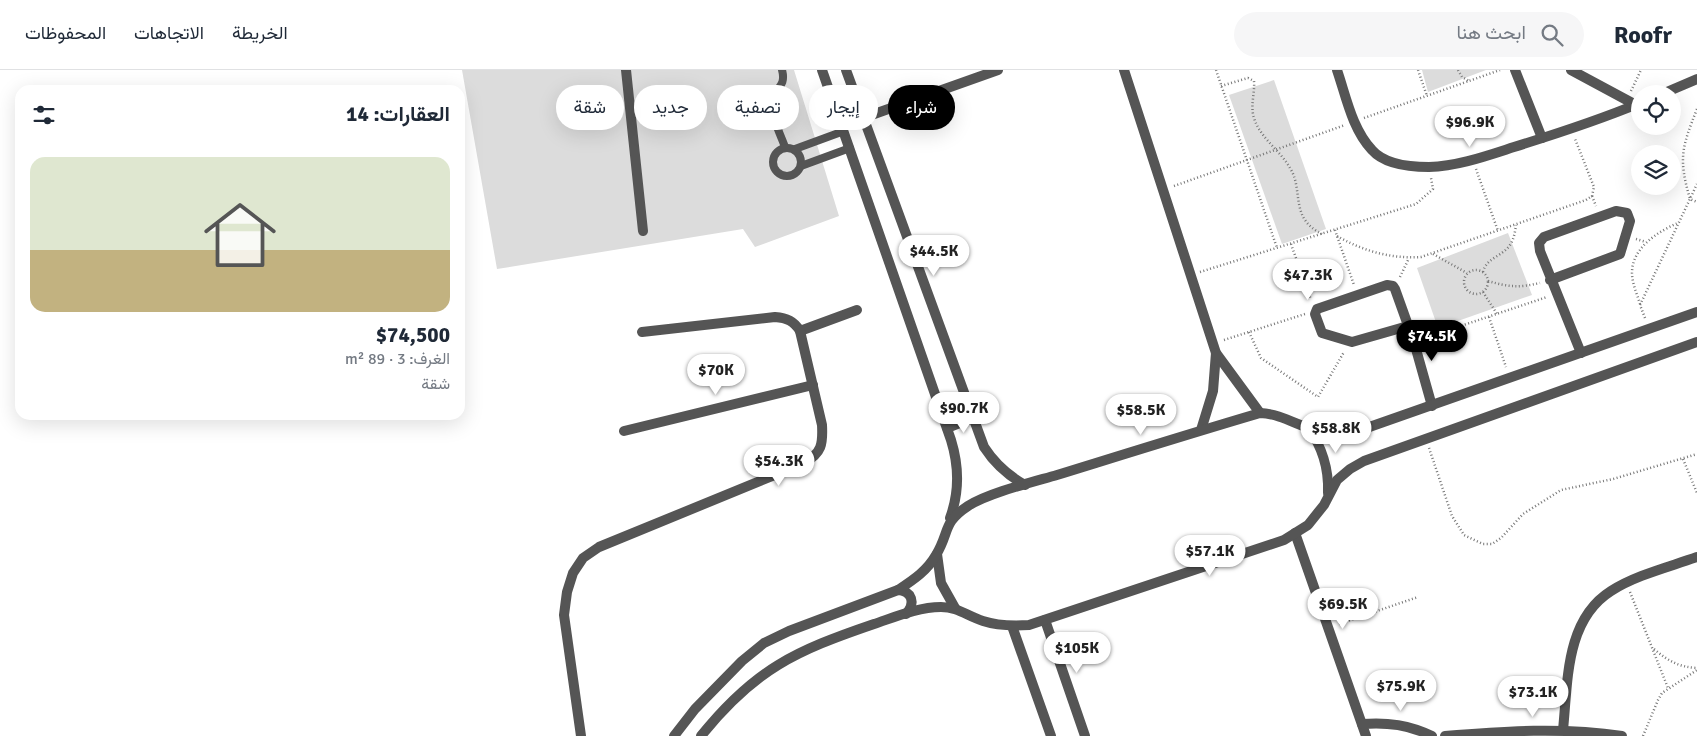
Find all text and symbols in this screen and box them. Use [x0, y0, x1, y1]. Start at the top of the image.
search box [1234, 12, 1584, 57]
text: Roofr [1614, 20, 1672, 50]
text: ابحث هنا [1456, 21, 1526, 45]
icon: search [1538, 21, 1566, 49]
text: المحفوظات [25, 22, 106, 44]
text: الاتجاهات [134, 22, 204, 44]
text: الخريطة [232, 22, 288, 44]
chip: شقة [556, 85, 624, 130]
chip: جديد [634, 85, 707, 130]
chip: تصفية [717, 85, 799, 130]
chip: إيجار [809, 85, 878, 130]
chip: شراء [888, 85, 955, 130]
map controls [1631, 85, 1681, 195]
button: locate [1631, 85, 1681, 135]
icon: filters [30, 101, 58, 129]
text: العقارات: 14 [346, 101, 450, 127]
pin: $96.9K [1429, 106, 1511, 148]
text: $96.9K [1445, 112, 1495, 132]
button: layers [1631, 145, 1681, 195]
icon: home [195, 190, 285, 280]
pin: $44.5K [893, 234, 975, 277]
text: $44.5K [909, 241, 959, 261]
pin: $47.3K [1267, 258, 1349, 301]
text: $47.3K [1283, 265, 1333, 285]
pin: $74.5K [1391, 320, 1473, 362]
text: $74,500 [376, 322, 450, 348]
text: $74.5K [1407, 326, 1457, 346]
text: الغرف: 3 · 89 m² [345, 349, 450, 369]
pin: $70K [686, 354, 746, 396]
text: $70K [698, 360, 734, 380]
text: شقة [421, 374, 450, 394]
pin: $90.7K [923, 392, 1005, 434]
pin: $58.5K [1100, 394, 1182, 436]
text: $90.7K [939, 398, 989, 418]
text: $58.5K [1116, 400, 1166, 420]
pin: $58.8K [1295, 412, 1377, 454]
text: $58.8K [1311, 418, 1361, 438]
pin: $54.3K [738, 444, 820, 487]
text: $54.3K [754, 451, 804, 471]
pin: $57.1K [1169, 534, 1251, 577]
text: $57.1K [1185, 541, 1235, 561]
pin: $69.5K [1302, 588, 1384, 630]
text: $69.5K [1318, 594, 1368, 614]
pin: $105K [1042, 632, 1112, 674]
text: $105K [1055, 638, 1099, 658]
pin: $75.9K [1360, 670, 1442, 712]
text: $75.9K [1376, 676, 1426, 696]
pin: $73.1K [1492, 676, 1574, 718]
text: $73.1K [1508, 682, 1558, 702]

